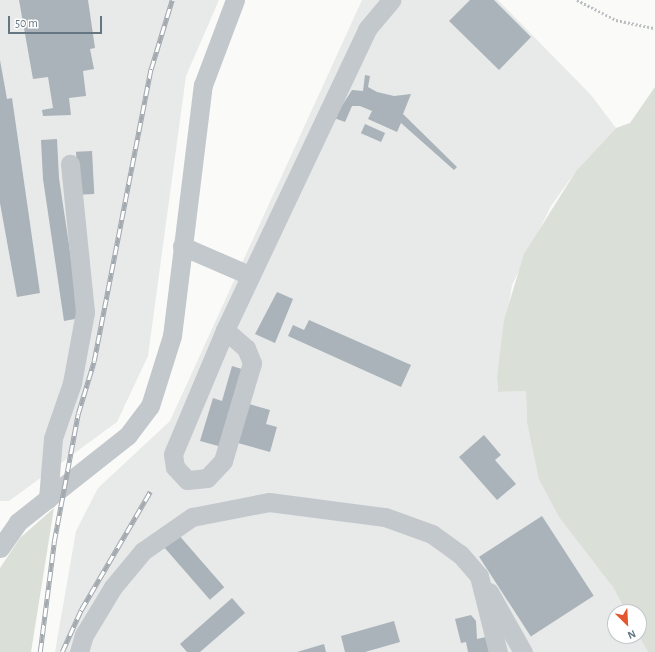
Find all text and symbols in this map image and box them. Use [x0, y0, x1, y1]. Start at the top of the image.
scale bar [10, 8, 104, 34]
text: 50 m [15, 17, 38, 29]
north arrow [607, 604, 647, 644]
text: N [626, 628, 637, 641]

